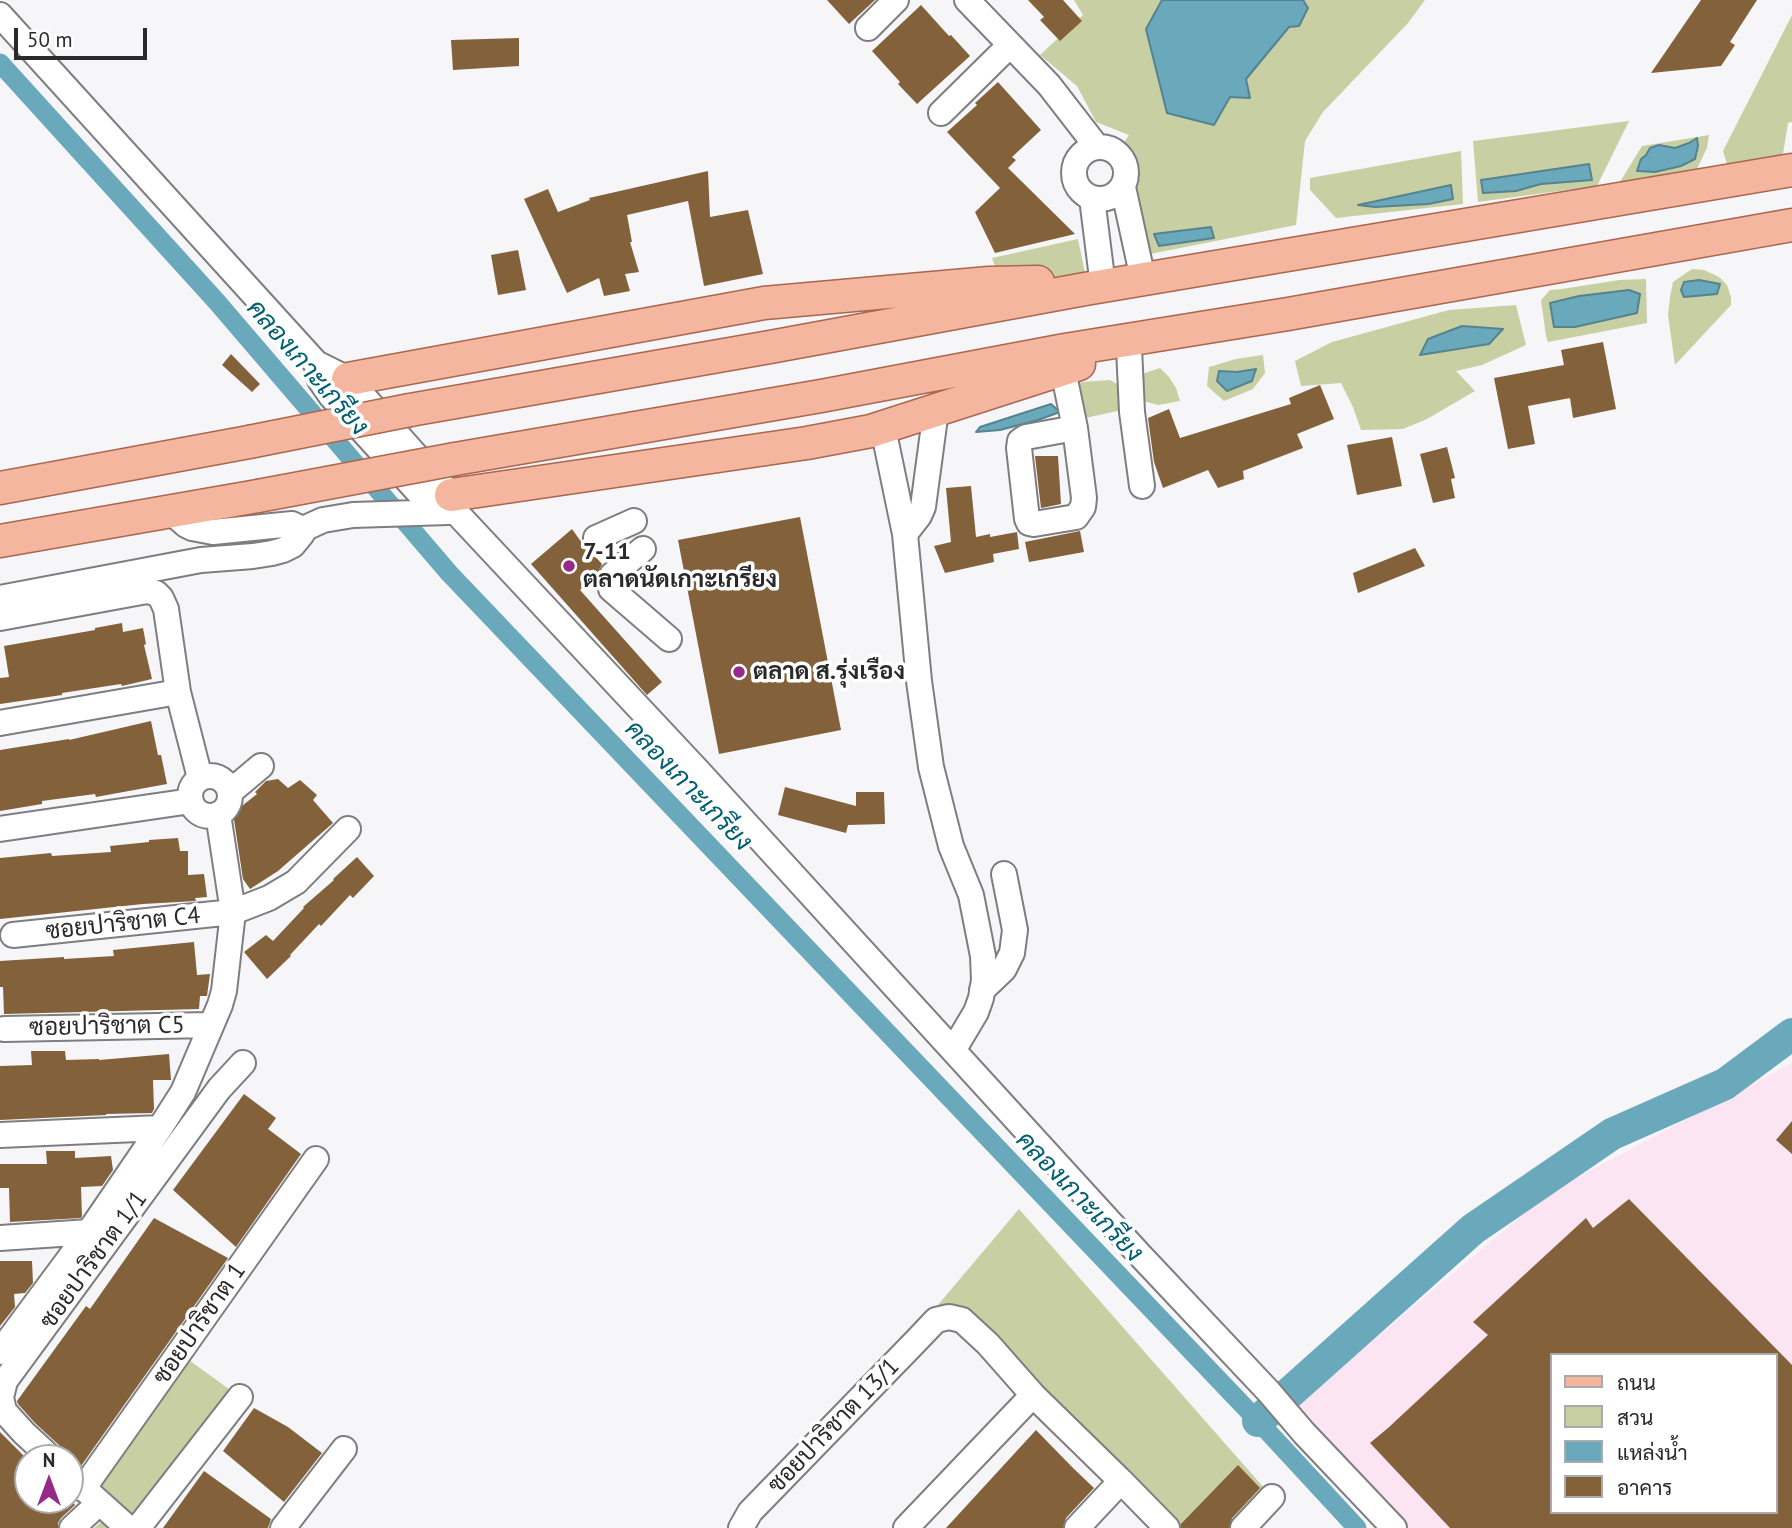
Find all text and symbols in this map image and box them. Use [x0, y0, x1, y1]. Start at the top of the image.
scale bar [18, 14, 150, 58]
text: 50 m [27, 26, 73, 53]
water label: คลองเกาะเกรียง [240, 294, 374, 442]
place label: 7-11 ตลาดนัดเกาะเกรียง [583, 538, 777, 594]
marker: 7-11 ตลาดนัดเกาะเกรียง [561, 558, 577, 574]
place label: ตลาด ส.รุ่งเรือง [753, 658, 905, 686]
marker: ตลาด ส.รุ่งเรือง [731, 664, 747, 680]
water label: คลองเกาะเกรียง [618, 714, 758, 858]
street label: ซอยปาริชาต C4 [44, 902, 202, 946]
street label: ซอยปาริชาต C5 [29, 1011, 185, 1043]
water label: คลองเกาะเกรียง [1009, 1125, 1149, 1269]
street label: ซอยปาริชาต 1/1 [34, 1185, 154, 1335]
street label: ซอยปาริชาต 1 [148, 1258, 252, 1390]
street label: ซอยปาริชาต 13/1 [762, 1353, 906, 1499]
legend [1550, 1353, 1778, 1514]
text: ถนน [1617, 1369, 1656, 1396]
text: สวน [1617, 1404, 1653, 1431]
text: แหล่งน้ำ [1617, 1439, 1688, 1466]
north arrow [14, 1444, 84, 1514]
text: N [43, 1448, 55, 1472]
text: อาคาร [1617, 1474, 1673, 1501]

